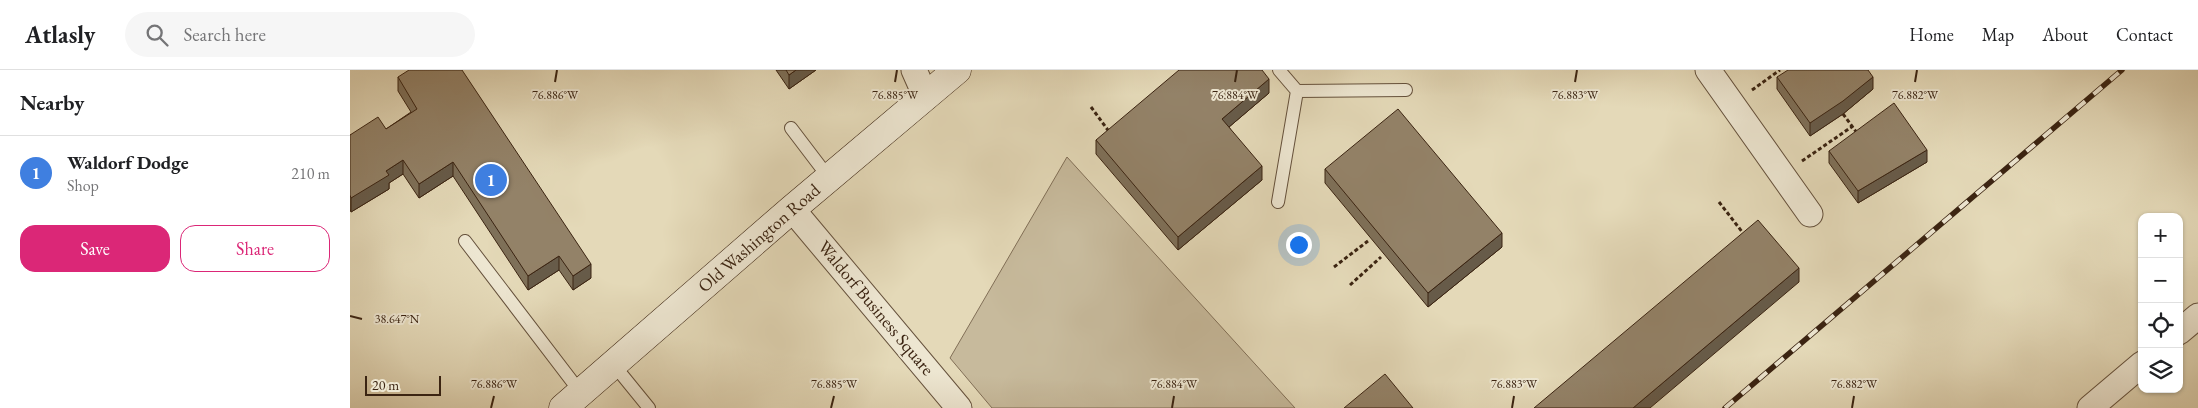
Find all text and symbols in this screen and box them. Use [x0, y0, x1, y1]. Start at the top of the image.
search box [125, 12, 475, 57]
text: Atlasly [25, 19, 95, 50]
icon: search [143, 21, 171, 49]
text: Search here [183, 22, 266, 47]
text: Home [1909, 23, 1954, 46]
text: Map [1982, 23, 2014, 46]
text: About [2042, 23, 2088, 46]
text: Contact [2116, 23, 2173, 46]
text: 76.886°W [532, 87, 579, 103]
text: 76.885°W [872, 87, 919, 103]
text: 76.884°W [1212, 87, 1259, 103]
text: 76.883°W [1552, 87, 1599, 103]
text: 76.882°W [1892, 87, 1939, 103]
text: Nearby [20, 89, 84, 116]
text: Waldorf Dodge [67, 150, 189, 175]
pin: 1 [475, 161, 507, 199]
text: 1 [32, 163, 40, 184]
text: 210 m [291, 163, 330, 184]
text: Shop [67, 175, 99, 196]
street label: Old Washington Road [693, 178, 825, 297]
map controls [2138, 213, 2183, 393]
button: + [2138, 213, 2183, 258]
button: Save [20, 225, 170, 272]
button: Share [180, 225, 330, 272]
your location [1286, 232, 1312, 258]
street label: Waldorf Business Square [813, 236, 940, 380]
button: − [2138, 258, 2183, 303]
button: locate [2138, 303, 2183, 348]
text: 38.647°N [375, 311, 420, 327]
button: layers [2138, 348, 2183, 393]
scale bar [365, 373, 441, 396]
text: 20 m [372, 376, 399, 394]
text: 76.886°W [471, 376, 518, 392]
text: 76.885°W [811, 376, 858, 392]
text: 76.884°W [1151, 376, 1198, 392]
text: 76.883°W [1491, 376, 1538, 392]
text: 76.882°W [1831, 376, 1878, 392]

